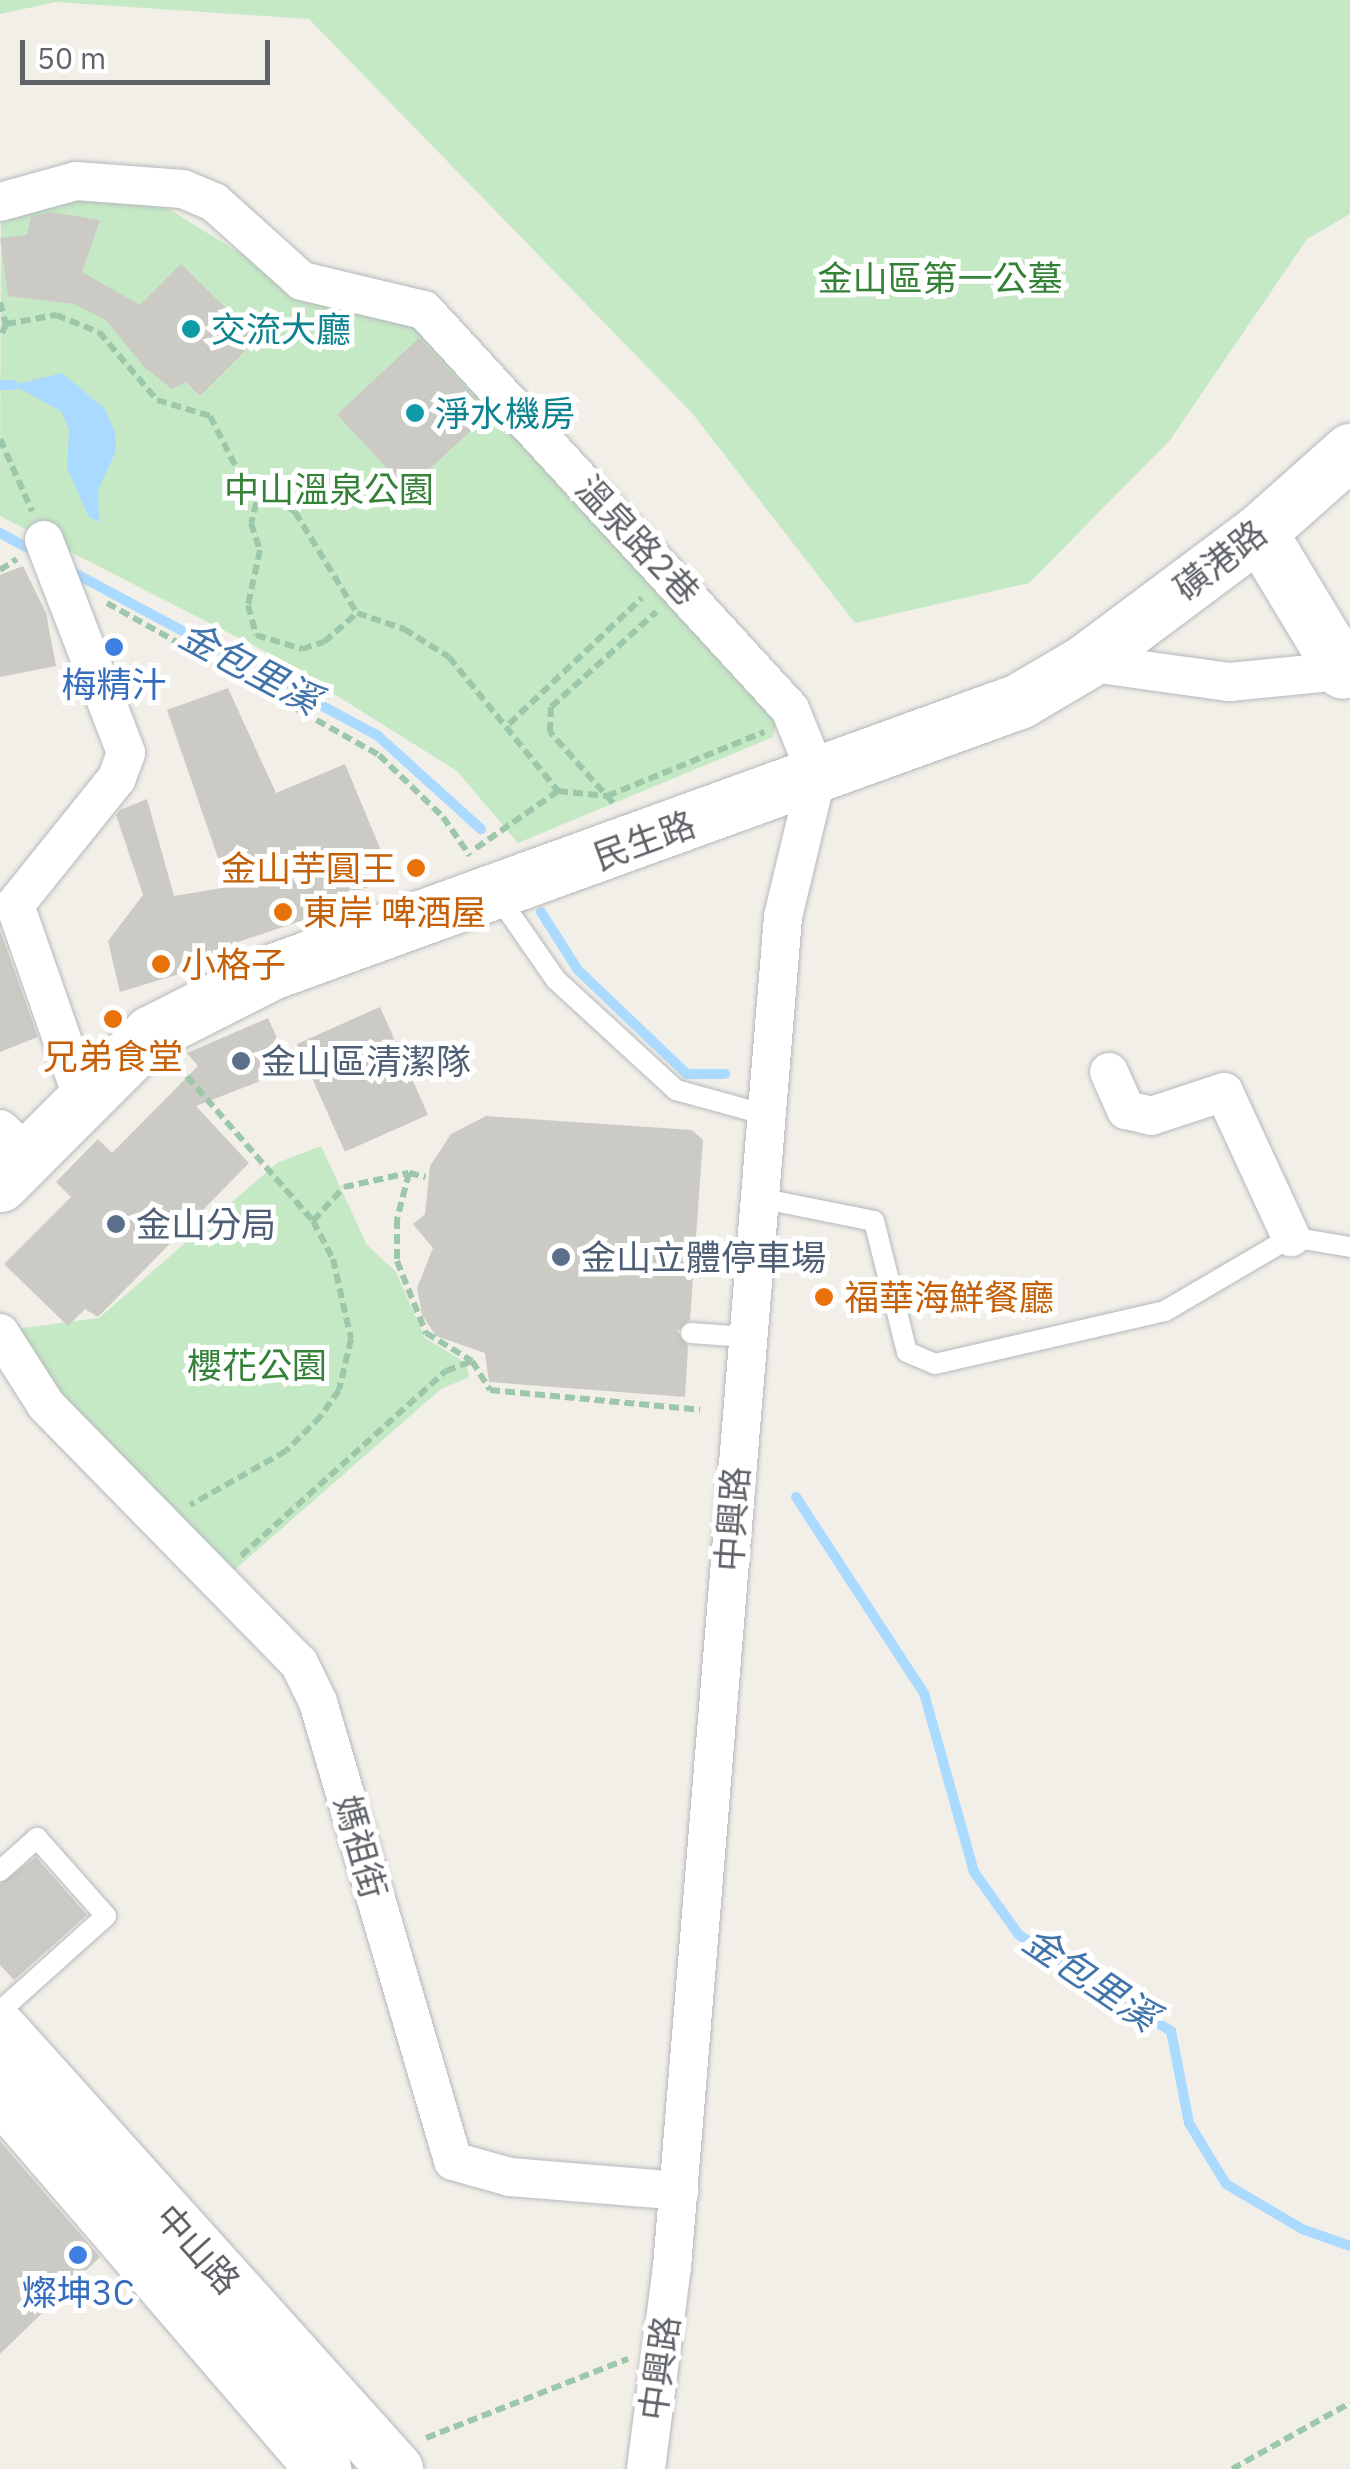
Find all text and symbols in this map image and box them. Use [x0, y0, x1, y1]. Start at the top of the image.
scale bar [25, 20, 275, 82]
text: 50 m [37, 38, 106, 77]
park label: 金山區第一公墓 [818, 257, 1062, 299]
place label: 交流大廳 [211, 308, 351, 350]
marker: 交流大廳 [180, 318, 202, 340]
place label: 淨水機房 [435, 392, 575, 434]
marker: 淨水機房 [404, 402, 426, 424]
street label: 溫泉路2巷 [568, 467, 708, 613]
park label: 中山溫泉公園 [224, 468, 434, 510]
street label: 磺港路 [1166, 511, 1274, 609]
water label: 金包里溪 [172, 611, 328, 723]
marker: 梅精汁 [103, 636, 125, 658]
place label: 梅精汁 [62, 663, 166, 705]
street label: 民生路 [587, 802, 701, 878]
place label: 金山芋圓王 [221, 847, 396, 889]
marker: 金山芋圓王 [405, 857, 427, 879]
place label: 東岸 啤酒屋 [303, 891, 486, 933]
marker: 東岸 啤酒屋 [272, 901, 294, 923]
place label: 小格子 [181, 943, 286, 985]
marker: 小格子 [150, 953, 172, 975]
marker: 兄弟食堂 [102, 1008, 124, 1030]
place label: 兄弟食堂 [43, 1035, 183, 1077]
place label: 金山區清潔隊 [261, 1040, 471, 1082]
marker: 金山區清潔隊 [230, 1050, 252, 1072]
place label: 金山分局 [136, 1203, 276, 1245]
marker: 金山分局 [105, 1213, 127, 1235]
place label: 金山立體停車場 [581, 1236, 826, 1278]
marker: 金山立體停車場 [550, 1246, 572, 1268]
place label: 福華海鮮餐廳 [844, 1276, 1054, 1318]
marker: 福華海鮮餐廳 [813, 1286, 835, 1308]
park label: 櫻花公園 [187, 1344, 327, 1386]
street label: 中興路 [707, 1465, 757, 1573]
street label: 媽祖街 [326, 1791, 396, 1903]
water label: 金包里溪 [1015, 1917, 1167, 2039]
street label: 中山路 [147, 2196, 249, 2302]
marker: 燦坤3C [67, 2244, 89, 2266]
place label: 燦坤3C [22, 2271, 134, 2313]
street label: 中興路 [631, 2313, 687, 2423]

